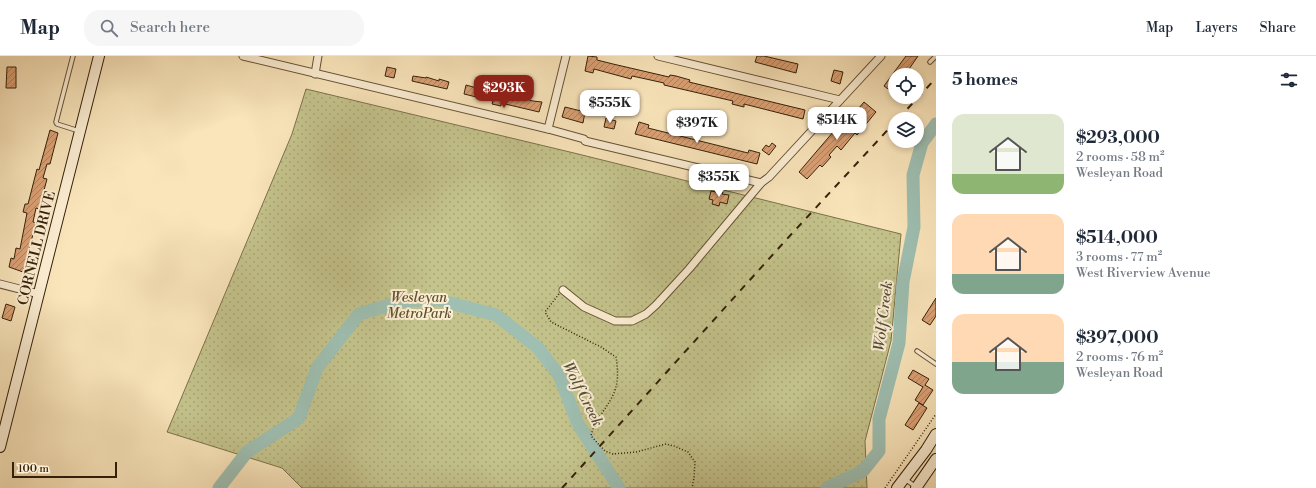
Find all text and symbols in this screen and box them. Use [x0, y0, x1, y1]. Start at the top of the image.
search box [84, 10, 364, 46]
text: Map [20, 16, 60, 40]
icon: search [98, 17, 120, 39]
text: Search here [130, 18, 210, 37]
text: Map [1146, 19, 1173, 37]
text: Layers [1195, 19, 1238, 37]
text: Share [1260, 19, 1296, 37]
map controls [888, 68, 924, 148]
button: locate [888, 68, 924, 104]
text: 5 homes [952, 69, 1018, 91]
icon: filters [1278, 69, 1300, 91]
pin: $293K [476, 75, 532, 109]
text: $293K [483, 80, 525, 96]
pin: $555K [582, 90, 638, 124]
text: $555K [589, 95, 631, 111]
pin: $514K [809, 107, 865, 141]
pin: $397K [669, 110, 725, 144]
text: $514K [817, 112, 857, 128]
button: layers [888, 112, 924, 148]
text: $397K [676, 115, 718, 131]
text: $293,000 [1076, 127, 1160, 149]
icon: home [984, 130, 1032, 178]
text: 2 rooms · 58 m² [1076, 149, 1165, 165]
pin: $355K [691, 164, 747, 198]
text: Wesleyan Road [1076, 165, 1163, 181]
text: $355K [698, 169, 740, 185]
street label: CORNELL DRIVE [14, 189, 60, 307]
text: $514,000 [1076, 227, 1158, 249]
icon: home [984, 230, 1032, 278]
text: 3 rooms · 77 m² [1076, 249, 1162, 265]
text: West Riverview Avenue [1076, 265, 1211, 281]
water label: Wolf Creek [870, 280, 897, 352]
park label: Wesleyan MetroPark [386, 289, 452, 323]
text: $397,000 [1076, 327, 1159, 349]
icon: home [984, 330, 1032, 378]
text: 2 rooms · 76 m² [1076, 349, 1163, 365]
water label: Wolf Creek [558, 359, 607, 430]
text: Wesleyan Road [1076, 365, 1163, 381]
scale bar [12, 460, 117, 479]
text: 100 m [18, 462, 49, 476]

